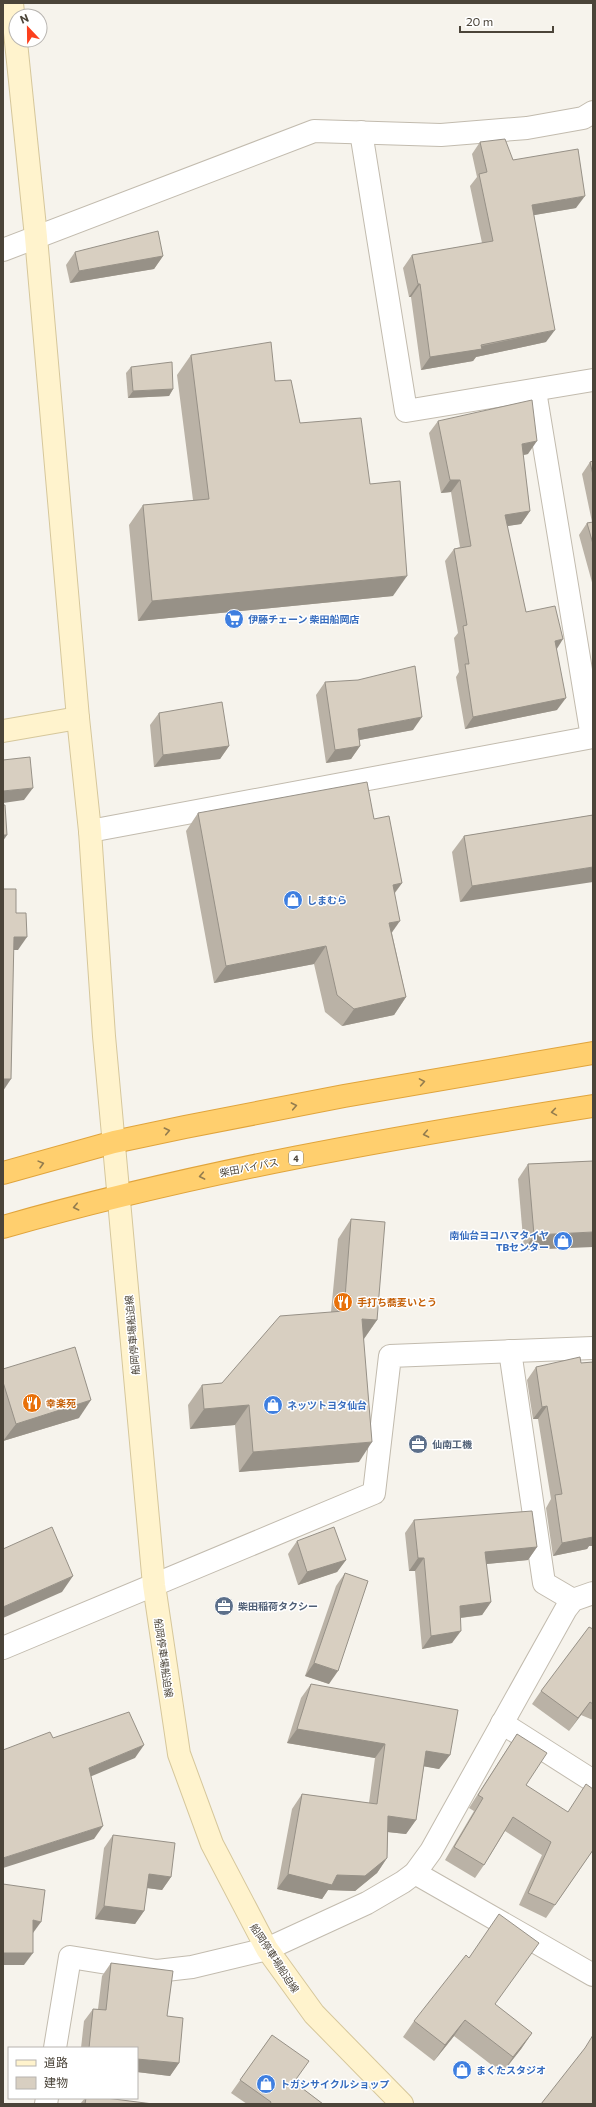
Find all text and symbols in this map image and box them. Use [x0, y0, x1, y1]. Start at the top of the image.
north arrow [8, 8, 48, 48]
scale bar [460, 8, 553, 34]
text: N [18, 11, 30, 26]
text: 20 m [466, 14, 493, 28]
supermarket icon: 伊藤チェーン 柴田船岡店 [223, 608, 245, 630]
place label: 伊藤チェーン 柴田船岡店 [248, 613, 359, 625]
shop icon: しまむら [282, 889, 304, 911]
place label: しまむら [307, 894, 347, 906]
one-way arrow [419, 1078, 425, 1087]
one-way arrow [291, 1102, 297, 1110]
one-way arrow [551, 1107, 558, 1116]
one-way arrow [163, 1128, 170, 1136]
one-way arrow [423, 1129, 430, 1137]
road number: 4 [289, 1151, 303, 1165]
street label: 柴田バイパス [218, 1155, 280, 1179]
one-way arrow [38, 1160, 44, 1168]
one-way arrow [199, 1171, 205, 1180]
one-way arrow [73, 1203, 79, 1211]
place label: 南仙台ヨコハマタイヤ TBセンター [449, 1229, 549, 1253]
shop icon: 南仙台ヨコハマタイヤ TBセンター [552, 1230, 574, 1252]
restaurant icon: 手打ち蕎麦いとう [332, 1291, 354, 1313]
street label: 船岡停車場船迫線 [123, 1295, 141, 1375]
place label: 手打ち蕎麦いとう [357, 1296, 437, 1308]
restaurant icon: 幸楽苑 [21, 1392, 43, 1414]
shop icon: ネッツトヨタ仙台 [262, 1394, 284, 1416]
place label: 幸楽苑 [46, 1397, 76, 1409]
place label: ネッツトヨタ仙台 [287, 1399, 367, 1411]
office icon: 仙南工機 [407, 1433, 429, 1455]
place label: 仙南工機 [432, 1438, 472, 1450]
office icon: 柴田稲荷タクシー [213, 1595, 235, 1617]
place label: 柴田稲荷タクシー [238, 1600, 318, 1612]
street label: 船岡停車場船迫線 [152, 1618, 176, 1698]
street label: 船岡停車場船迫線 [248, 1921, 302, 1995]
legend [8, 2047, 138, 2099]
text: 道路 [44, 2055, 68, 2069]
shop icon: まくたスタジオ [451, 2059, 473, 2081]
place label: まくたスタジオ [476, 2064, 546, 2076]
shop icon: トガシサイクルショップ [255, 2073, 277, 2095]
text: 建物 [44, 2075, 68, 2089]
place label: トガシサイクルショップ [280, 2078, 390, 2090]

